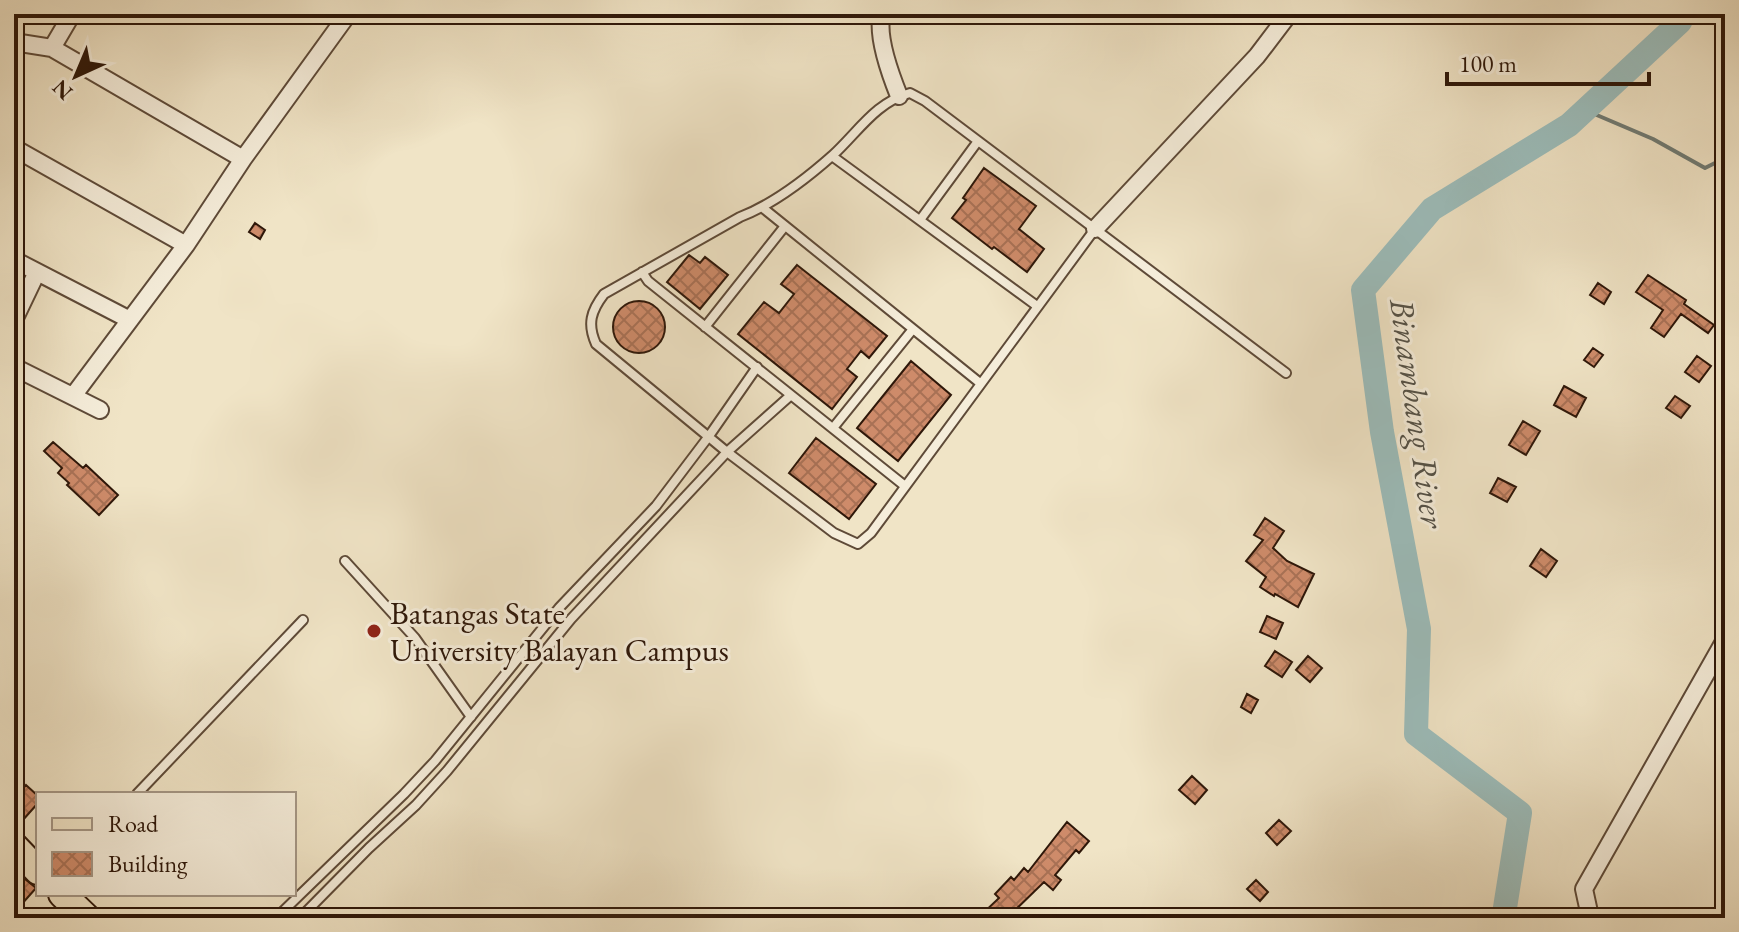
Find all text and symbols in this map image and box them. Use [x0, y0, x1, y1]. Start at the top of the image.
north arrow [36, 36, 116, 116]
scale bar [1447, 36, 1649, 86]
text: 100 m [1459, 48, 1517, 79]
text: N [46, 73, 79, 107]
water label: Binambang River [1380, 295, 1456, 532]
place label: Batangas State University Balayan Campus [390, 592, 729, 671]
marker: Batangas State University Balayan Campus [365, 622, 383, 640]
legend [36, 792, 296, 896]
text: Road [108, 808, 159, 839]
text: Building [108, 848, 188, 879]

